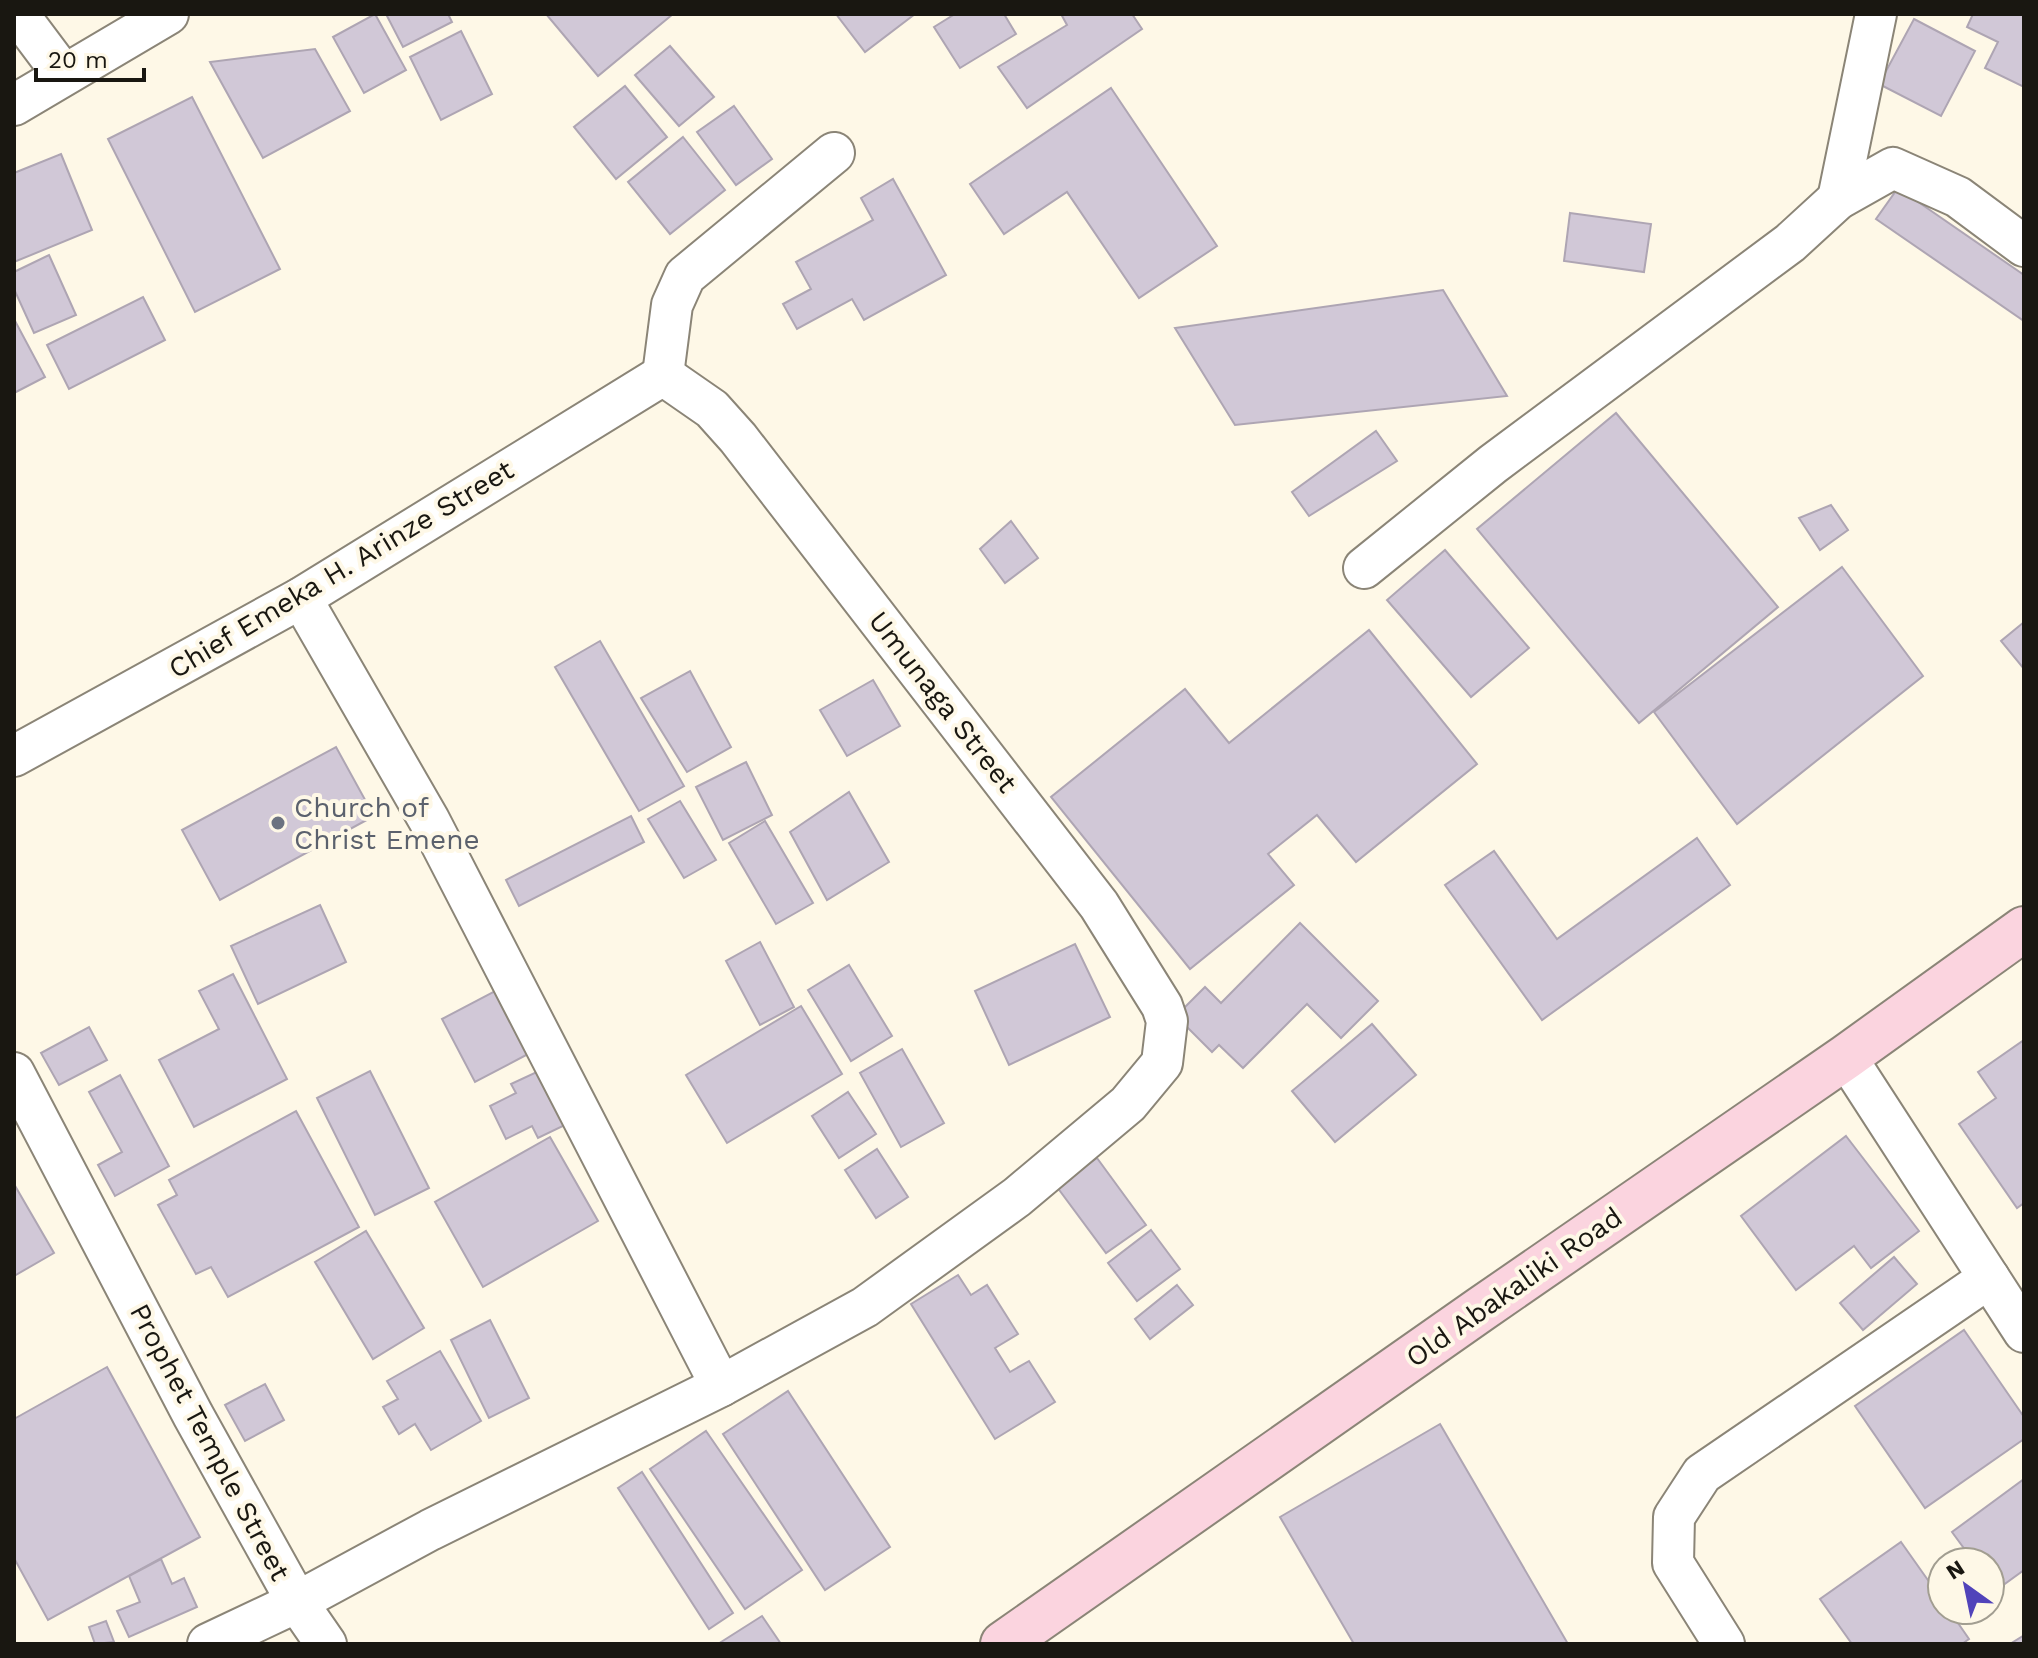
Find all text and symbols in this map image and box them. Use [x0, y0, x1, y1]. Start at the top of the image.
scale bar [36, 32, 144, 82]
text: 20 m [48, 46, 108, 74]
street label: Chief Emeka H. Arinze Street [163, 453, 520, 685]
street label: Umunaga Street [862, 605, 1024, 799]
place label: Church of Christ Emene [294, 791, 480, 856]
marker: Church of Christ Emene [269, 814, 287, 832]
street label: Old Abakaliki Road [1400, 1200, 1628, 1374]
street label: Prophet Temple Street [123, 1298, 297, 1586]
north arrow [1926, 1546, 2006, 1626]
text: N [1942, 1555, 1969, 1585]

